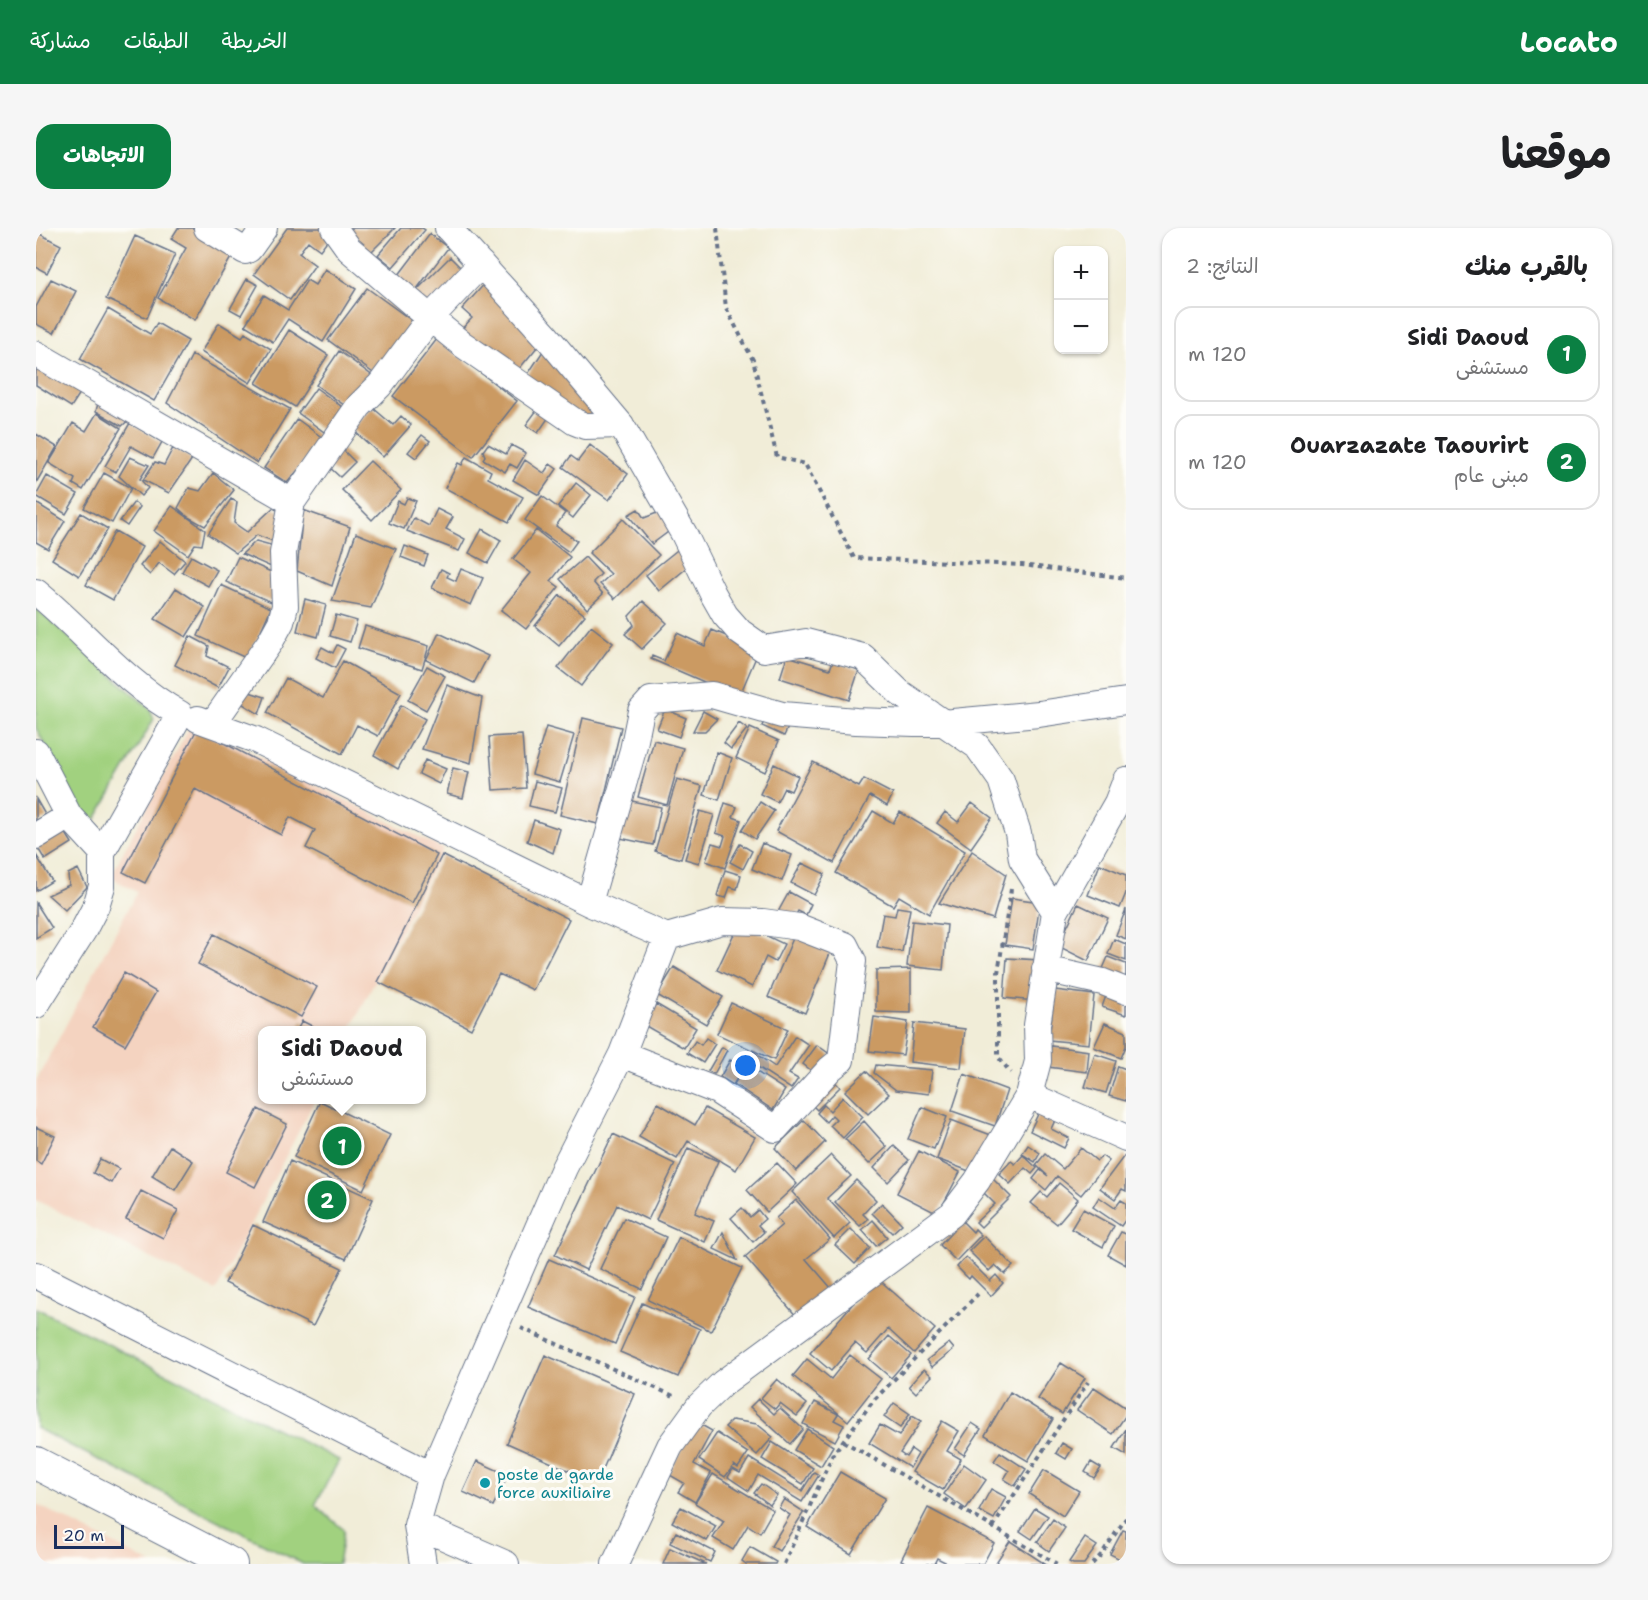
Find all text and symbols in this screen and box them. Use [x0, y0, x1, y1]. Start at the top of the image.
text: Locato [1520, 23, 1618, 61]
text: مشاركة [30, 27, 91, 55]
text: الطبقات [124, 27, 189, 55]
text: الخريطة [222, 27, 287, 55]
button: الاتجاهات [36, 124, 171, 189]
text: موقعنا [1501, 125, 1612, 181]
map controls [1054, 246, 1108, 354]
button: + [1054, 246, 1108, 300]
text: بالقرب منك [1465, 248, 1588, 283]
text: النتائج: 2 [1186, 253, 1259, 279]
button: − [1054, 300, 1108, 354]
text: Sidi Daoud [1407, 323, 1529, 352]
text: 120 m [1188, 341, 1247, 367]
text: 1 [1562, 341, 1571, 367]
text: مستشفى [1456, 354, 1529, 380]
text: Ouarzazate Taourirt [1290, 431, 1529, 460]
text: 120 m [1188, 449, 1247, 475]
text: 2 [1560, 449, 1574, 475]
text: مبنى عام [1454, 462, 1529, 488]
popup [258, 1026, 426, 1104]
text: Sidi Daoud [281, 1034, 403, 1063]
your location [731, 1051, 760, 1080]
text: مستشفى [281, 1065, 354, 1091]
pin: 1 [322, 1124, 362, 1168]
pin: 2 [308, 1178, 346, 1222]
place label: poste de garde force auxiliaire [497, 1464, 614, 1503]
marker: poste de garde force auxiliaire [478, 1476, 492, 1490]
scale bar [54, 1522, 124, 1550]
text: 20 m [63, 1525, 104, 1546]

